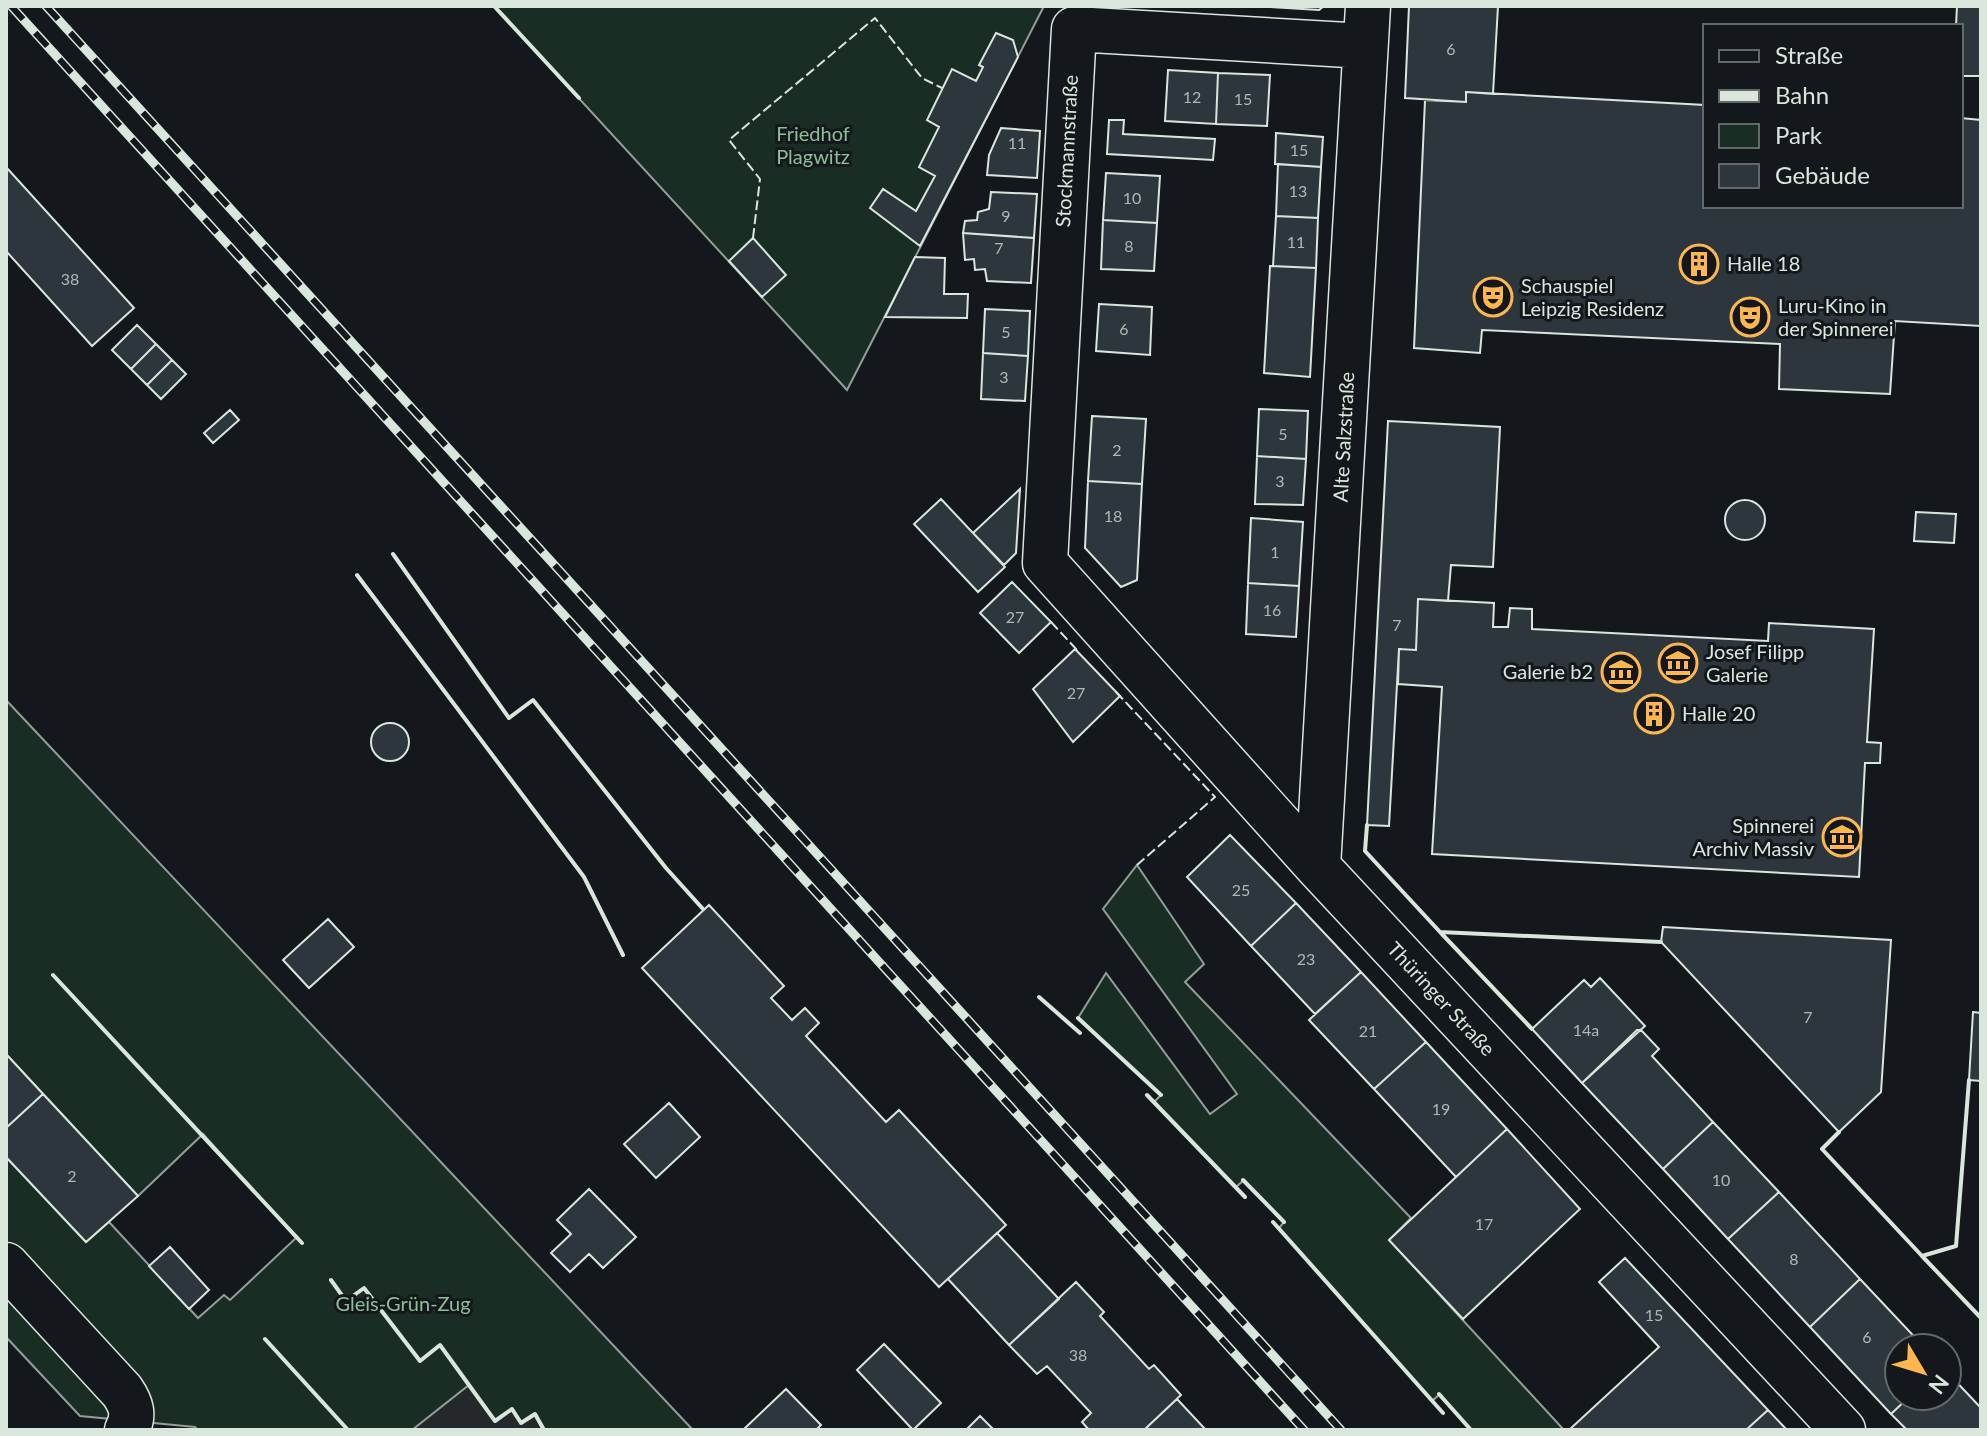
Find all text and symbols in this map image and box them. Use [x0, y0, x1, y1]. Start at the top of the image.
legend [1703, 24, 1963, 208]
house number: 6 [1446, 39, 1456, 58]
text: Straße [1775, 40, 1843, 69]
street label: Stockmannstraße [1050, 74, 1082, 228]
text: Bahn [1775, 80, 1829, 109]
house number: 12 [1183, 87, 1201, 106]
house number: 15 [1234, 89, 1252, 108]
text: Park [1775, 120, 1823, 149]
park label: Friedhof Plagwitz [776, 121, 850, 168]
house number: 11 [1008, 133, 1026, 152]
house number: 15 [1290, 140, 1308, 159]
text: Gebäude [1775, 160, 1870, 189]
house number: 13 [1289, 181, 1307, 200]
house number: 10 [1123, 188, 1141, 207]
house number: 9 [1001, 206, 1011, 225]
house number: 11 [1287, 232, 1305, 251]
house number: 8 [1124, 236, 1134, 255]
house number: 7 [994, 238, 1004, 257]
building icon: Halle 18 [1678, 243, 1720, 285]
place label: Halle 18 [1727, 251, 1800, 275]
house number: 38 [61, 269, 79, 288]
place label: Schauspiel Leipzig Residenz [1521, 273, 1664, 320]
theatre icon: Schauspiel Leipzig Residenz [1472, 276, 1514, 318]
place label: Luru-Kino in der Spinnerei [1778, 293, 1894, 340]
theatre icon: Luru-Kino in der Spinnerei [1729, 296, 1771, 338]
house number: 6 [1119, 319, 1129, 338]
house number: 5 [1001, 322, 1011, 341]
house number: 3 [999, 367, 1009, 386]
street label: Alte Salzstraße [1328, 371, 1358, 503]
house number: 5 [1278, 424, 1288, 443]
house number: 2 [1112, 440, 1122, 459]
house number: 3 [1275, 471, 1285, 490]
house number: 18 [1104, 506, 1122, 525]
house number: 1 [1270, 542, 1280, 561]
house number: 16 [1263, 600, 1281, 619]
house number: 27 [1006, 607, 1024, 626]
house number: 7 [1392, 615, 1402, 634]
place label: Josef Filipp Galerie [1706, 639, 1804, 686]
museum icon: Josef Filipp Galerie [1657, 642, 1699, 684]
museum icon: Galerie b2 [1600, 651, 1642, 693]
place label: Galerie b2 [1503, 659, 1593, 683]
house number: 27 [1067, 683, 1085, 702]
building icon: Halle 20 [1633, 693, 1675, 735]
place label: Halle 20 [1682, 701, 1755, 725]
place label: Spinnerei Archiv Massiv [1693, 813, 1815, 860]
museum icon: Spinnerei Archiv Massiv [1821, 816, 1863, 858]
house number: 25 [1232, 880, 1250, 899]
street label: Thüringer Straße [1383, 936, 1501, 1060]
house number: 23 [1297, 949, 1315, 968]
house number: 7 [1803, 1007, 1813, 1026]
house number: 14a [1573, 1020, 1599, 1039]
house number: 21 [1359, 1021, 1377, 1040]
house number: 19 [1432, 1099, 1450, 1118]
house number: 2 [67, 1166, 77, 1185]
house number: 10 [1712, 1170, 1730, 1189]
house number: 17 [1475, 1214, 1493, 1233]
house number: 8 [1789, 1249, 1799, 1268]
park label: Gleis-Grün-Zug [335, 1291, 471, 1315]
house number: 15 [1645, 1305, 1663, 1324]
house number: 6 [1862, 1327, 1872, 1346]
north arrow [1883, 1332, 1963, 1412]
house number: 38 [1069, 1345, 1087, 1364]
text: N [1923, 1370, 1955, 1400]

